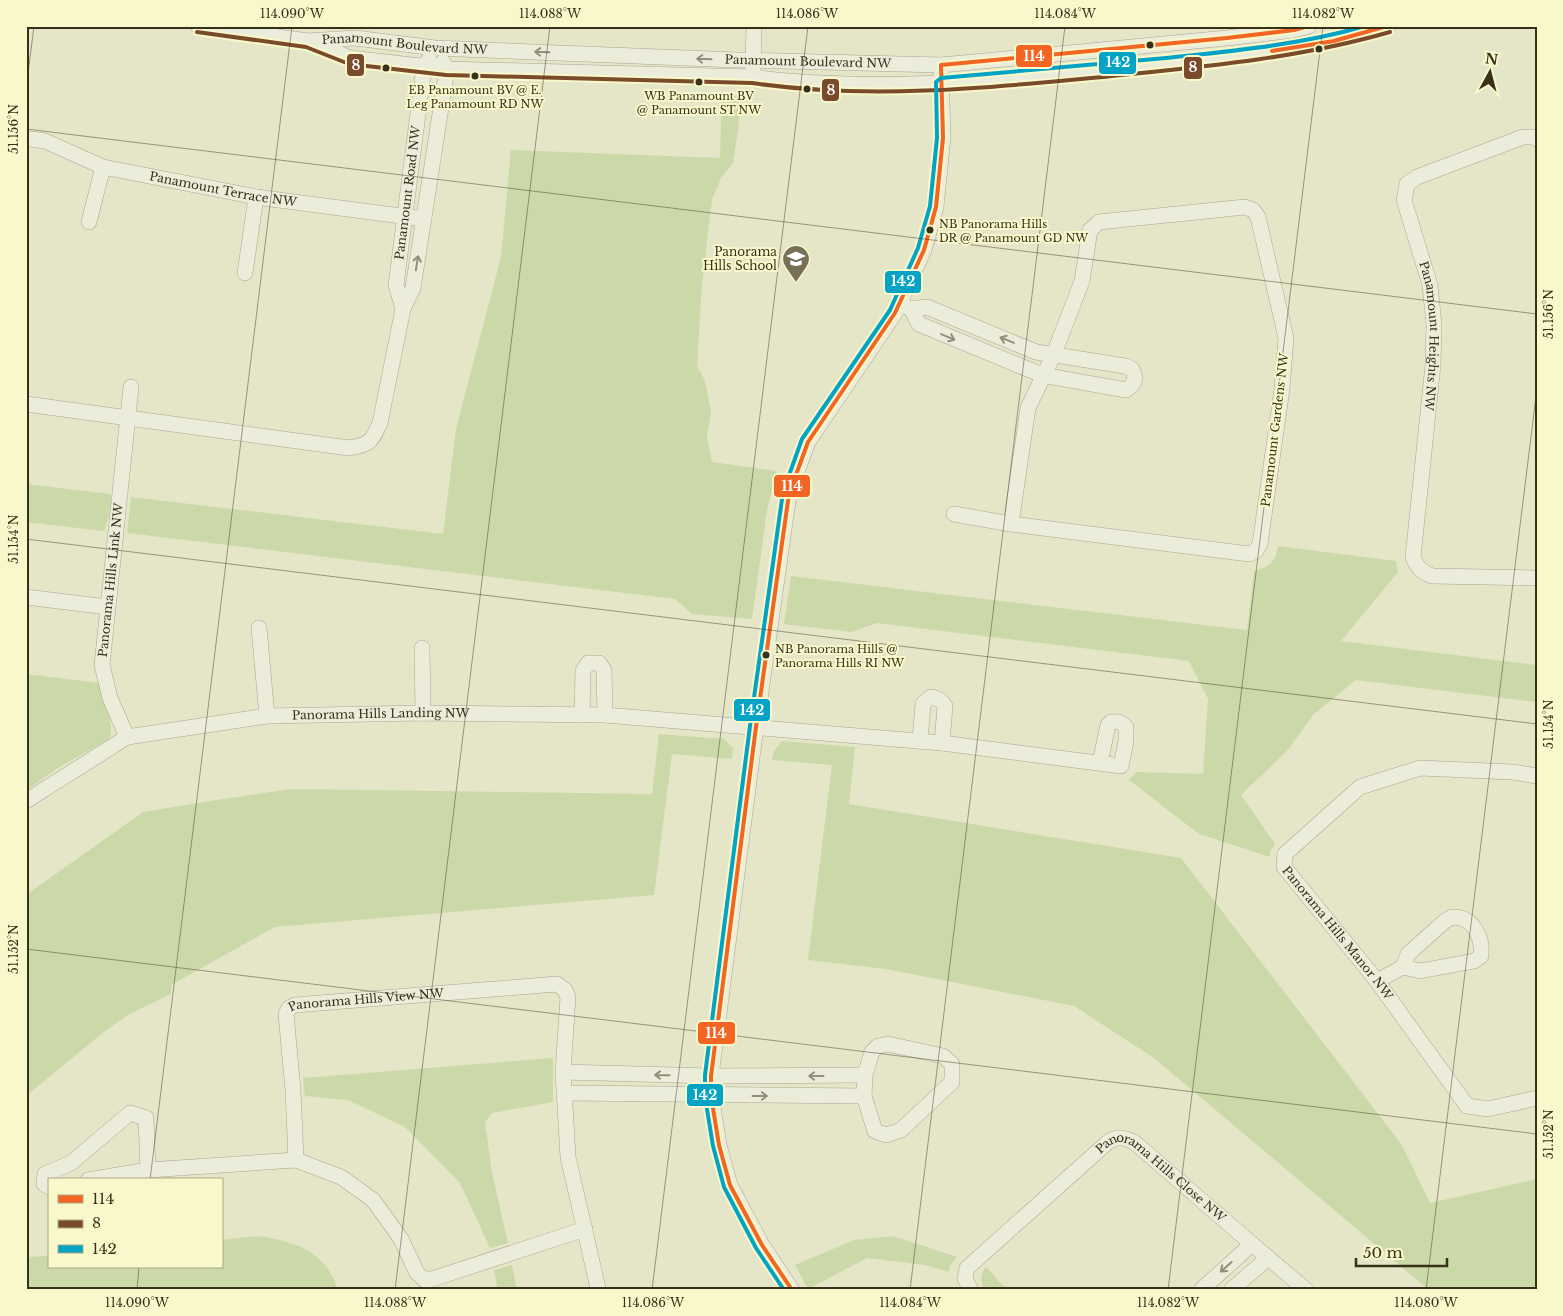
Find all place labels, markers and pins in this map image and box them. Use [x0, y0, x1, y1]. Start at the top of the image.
unlabelled marker [1145, 40, 1155, 50]
unlabelled marker [1314, 44, 1324, 54]
unlabelled marker [381, 63, 391, 73]
marker: EB Panamount BV @ E. Leg Panamount RD NW [470, 71, 480, 81]
marker: WB Panamount BV @ Panamount ST NW [694, 77, 704, 87]
place label: EB Panamount BV @ E. Leg Panamount RD NW [407, 83, 544, 111]
unlabelled marker [802, 84, 812, 94]
place label: WB Panamount BV @ Panamount ST NW [637, 89, 762, 117]
place label: NB Panorama Hills DR @ Panamount GD NW [939, 217, 1089, 245]
marker: NB Panorama Hills DR @ Panamount GD NW [925, 225, 935, 235]
place label: Panorama Hills School [703, 244, 777, 273]
school or university icon: Panorama Hills School [781, 244, 811, 283]
place label: NB Panorama Hills @ Panorama Hills RI NW [775, 642, 905, 670]
marker: NB Panorama Hills @ Panorama Hills RI NW [761, 650, 771, 660]

